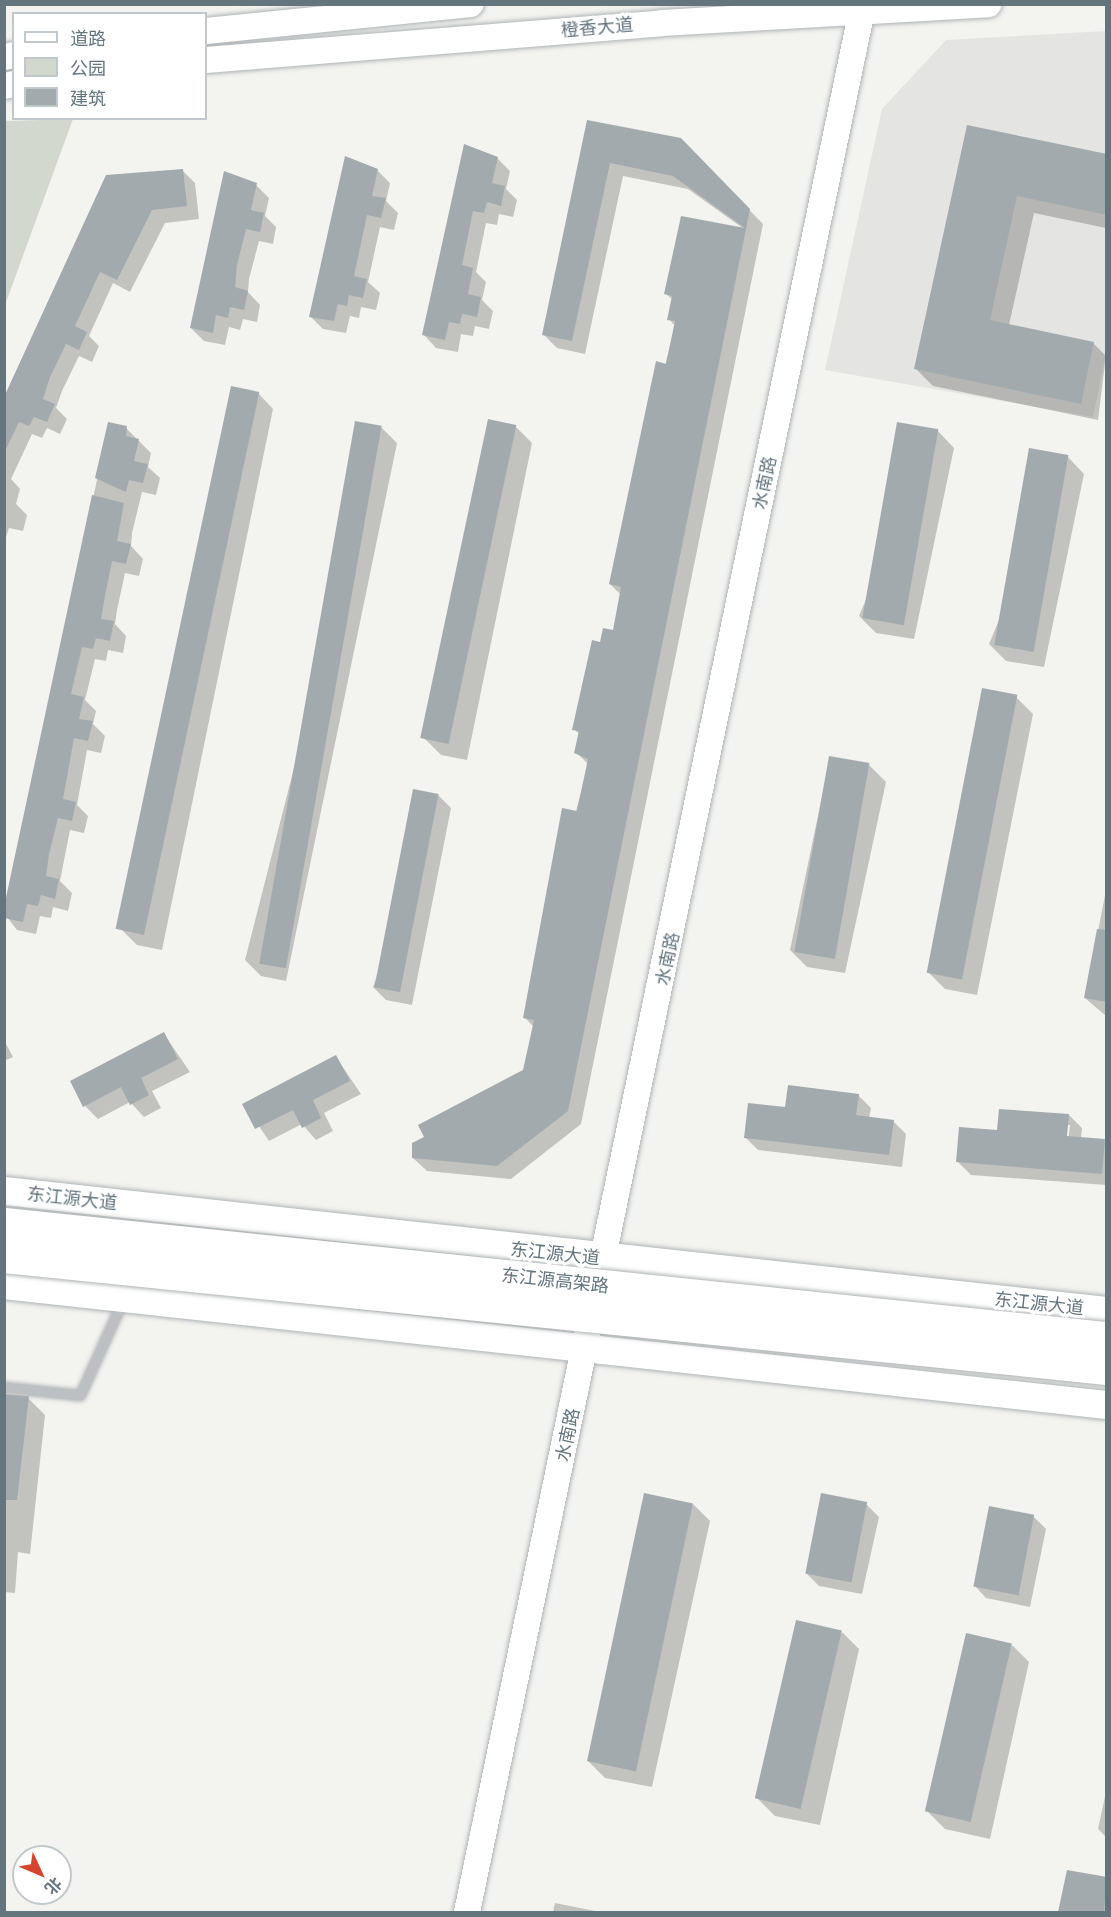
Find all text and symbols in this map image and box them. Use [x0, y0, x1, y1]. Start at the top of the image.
legend [12, 12, 207, 120]
street label: 橙香大道 [560, 14, 634, 42]
text: 道路 [70, 27, 106, 50]
text: 公园 [70, 57, 106, 80]
text: 建筑 [70, 87, 106, 110]
street label: 水南路 [749, 454, 781, 512]
street label: 水南路 [652, 930, 684, 988]
street label: 东江源大道 [26, 1184, 118, 1214]
street label: 东江源大道 [509, 1239, 601, 1269]
street label: 东江源高架路 [500, 1265, 610, 1297]
street label: 东江源大道 [993, 1289, 1085, 1319]
street label: 水南路 [552, 1406, 584, 1464]
north arrow [12, 1845, 72, 1905]
text: 北 [41, 1873, 66, 1899]

